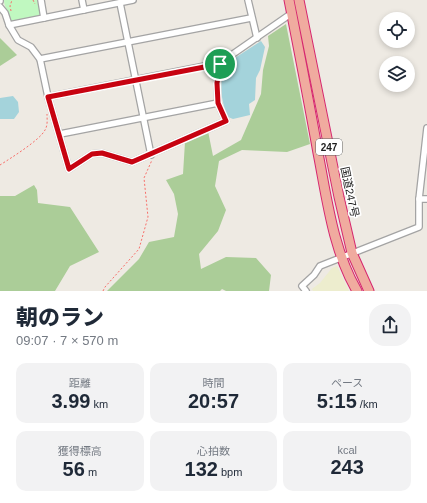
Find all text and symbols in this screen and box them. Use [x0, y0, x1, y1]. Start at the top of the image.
map controls [379, 12, 415, 92]
button: locate [379, 12, 415, 48]
pin [203, 47, 237, 81]
icon: arrive [209, 53, 231, 75]
button: layers [379, 56, 415, 92]
road number: 247 [316, 139, 342, 155]
street label: 国道247号 [339, 166, 361, 218]
button: share [369, 304, 411, 346]
text: 朝のラン [16, 305, 104, 330]
text: 09:07 · 7 × 570 m [16, 333, 118, 348]
text: 距離 [69, 377, 91, 389]
text: 時間 [202, 377, 224, 389]
text: ペース [331, 377, 363, 389]
text: 3.99 [51, 390, 90, 412]
text: 20:57 [188, 390, 239, 412]
text: 5:15 [317, 390, 357, 412]
text: km [90, 398, 108, 410]
text: /km [357, 398, 378, 410]
text: kcal [337, 444, 357, 456]
text: 獲得標高 [58, 445, 102, 457]
text: 心拍数 [197, 445, 230, 457]
text: 243 [330, 456, 364, 478]
text: 56 [63, 458, 85, 480]
text: 132 [185, 458, 218, 480]
text: m [85, 466, 97, 478]
text: bpm [218, 466, 242, 478]

